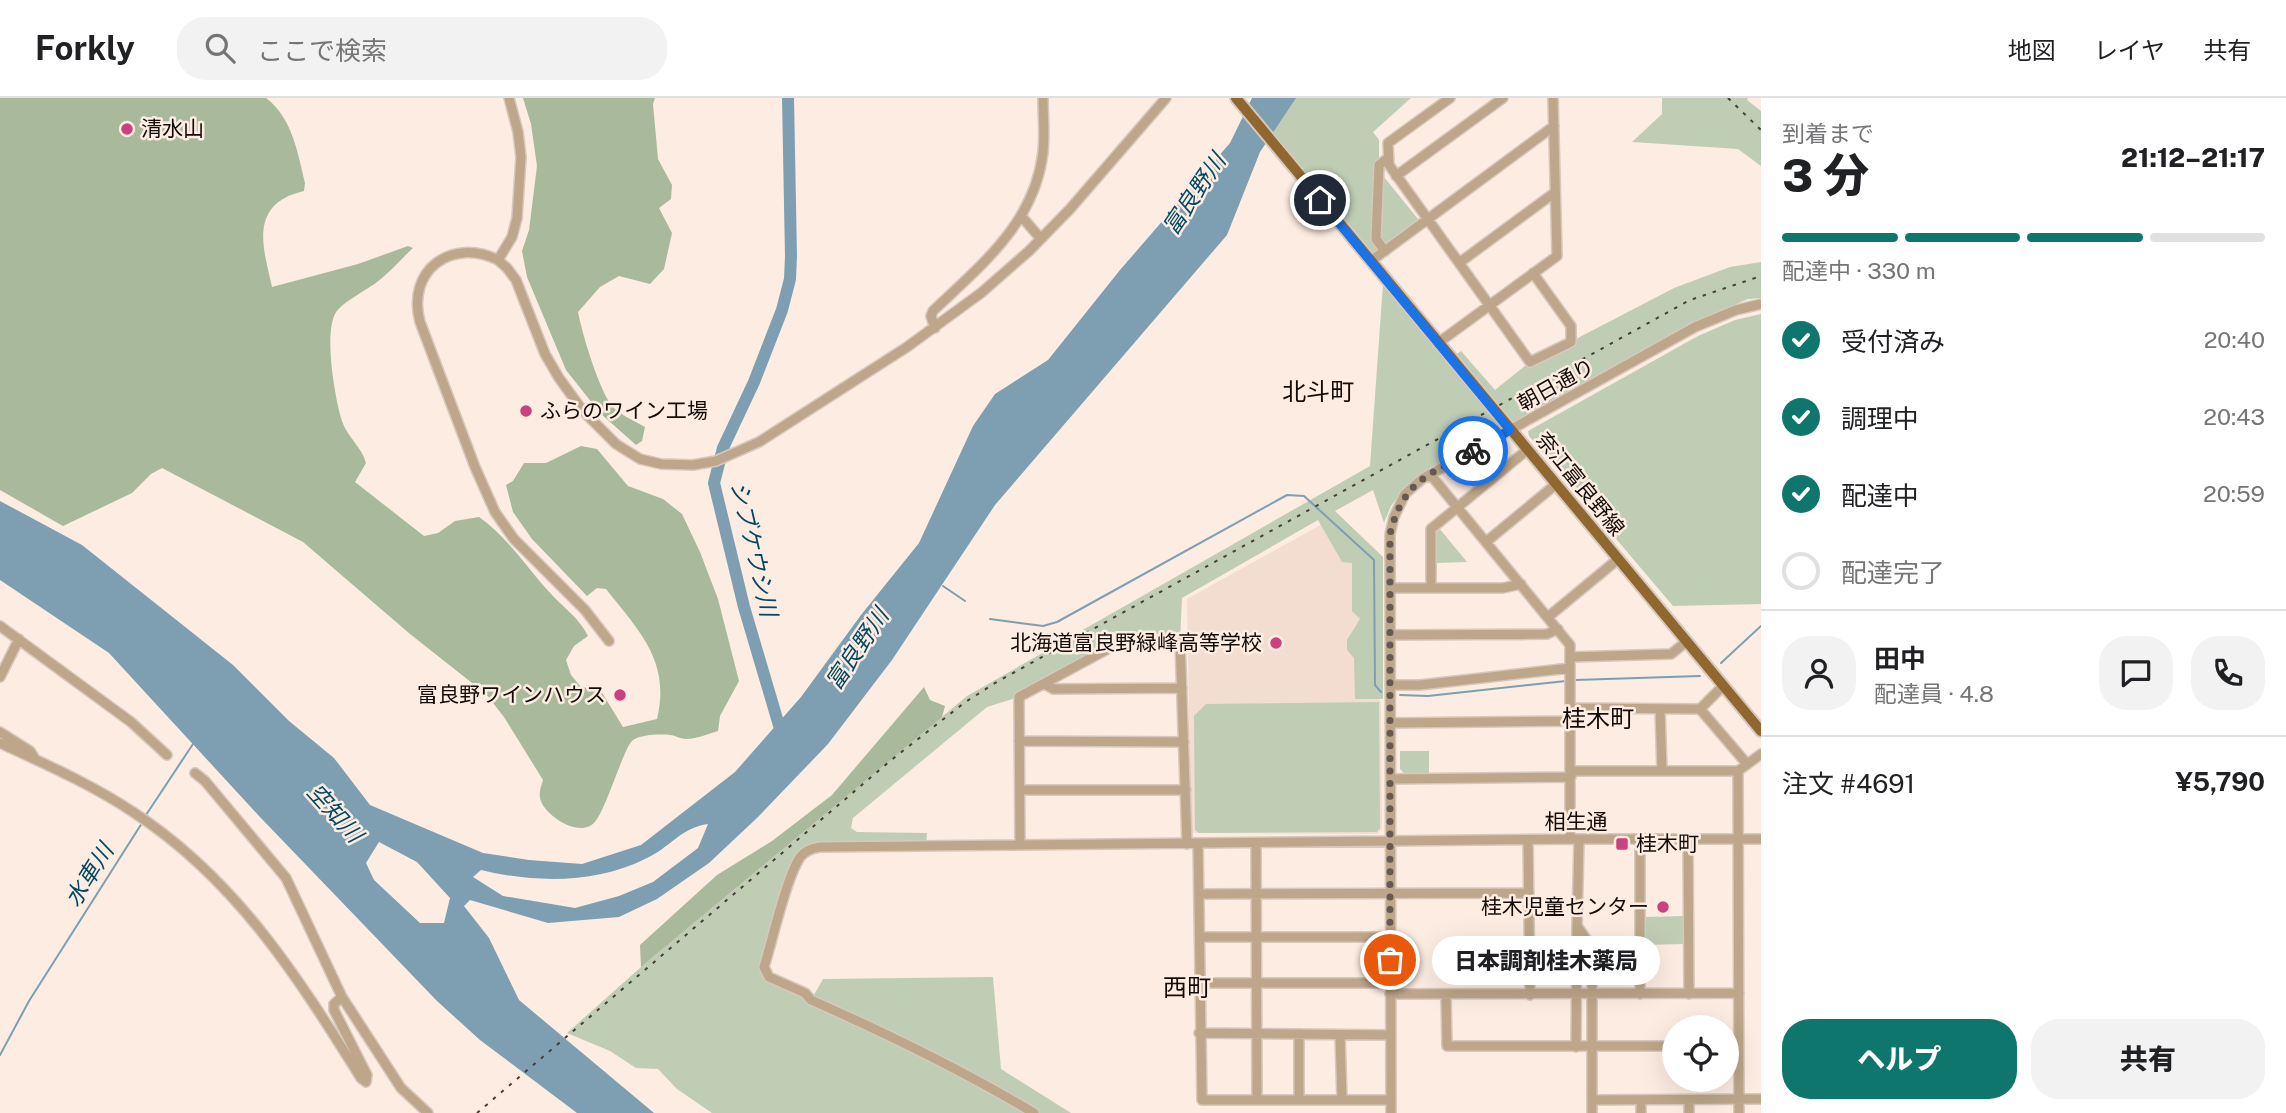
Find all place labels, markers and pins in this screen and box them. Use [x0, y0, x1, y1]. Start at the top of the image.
place label: 清水山 [141, 116, 204, 141]
marker: 清水山 [119, 121, 135, 137]
pin [1290, 170, 1350, 230]
place label: ふらのワイン工場 [540, 398, 708, 423]
marker: ふらのワイン工場 [518, 403, 534, 419]
place label: 北海道富良野緑峰高等学校 [1010, 630, 1262, 655]
marker: 北海道富良野緑峰高等学校 [1268, 635, 1284, 651]
place label: 富良野ワインハウス [417, 682, 606, 707]
marker: 富良野ワインハウス [612, 687, 628, 703]
place label: 桂木町 [1636, 831, 1699, 856]
marker: 桂木町 [1614, 836, 1630, 852]
place label: 桂木児童センター [1481, 894, 1649, 919]
marker: 桂木児童センター [1655, 899, 1671, 915]
pin [1360, 930, 1420, 990]
callout: 日本調剤桂木薬局 [1432, 936, 1660, 984]

